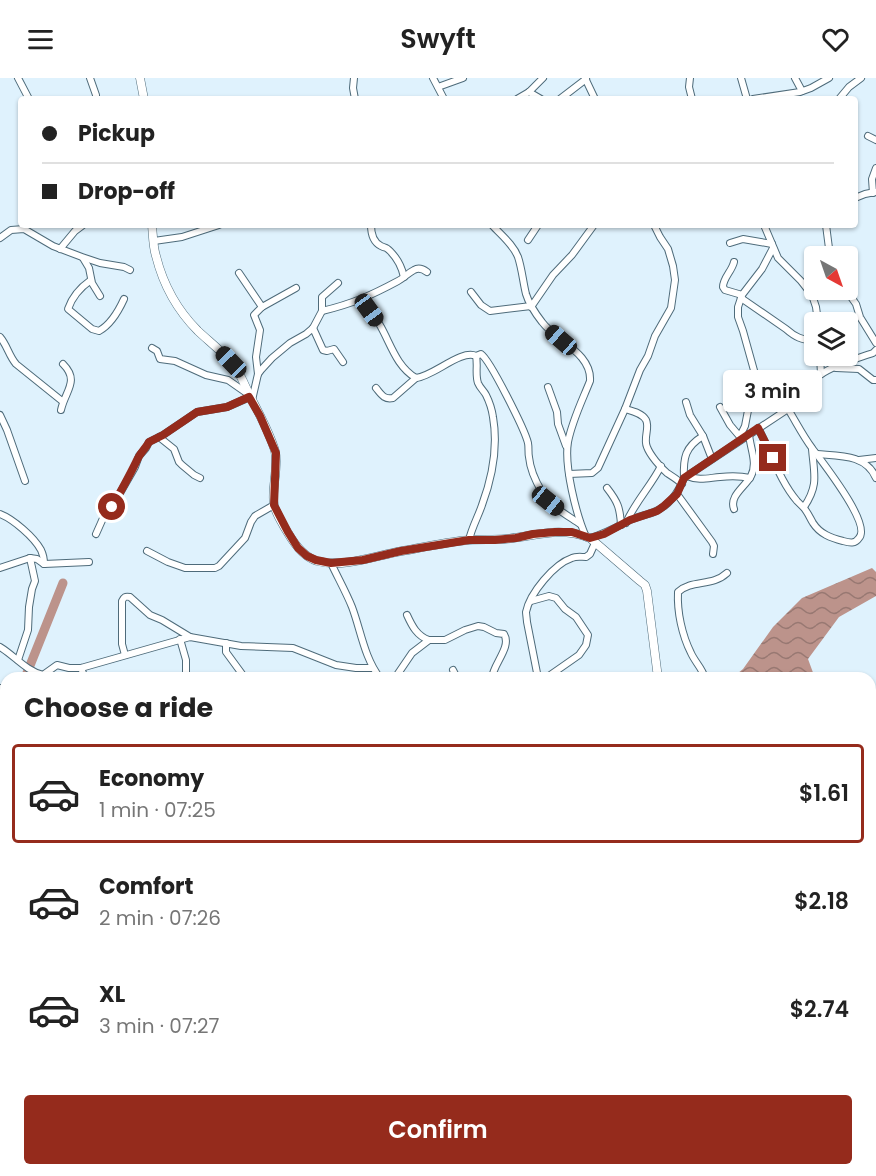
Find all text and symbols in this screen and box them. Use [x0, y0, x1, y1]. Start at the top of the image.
text: Swyft [400, 20, 476, 57]
icon: menu [24, 23, 57, 56]
icon: heart [819, 23, 852, 56]
text: Pickup [78, 118, 155, 149]
text: Drop-off [78, 176, 175, 207]
north arrow [804, 246, 858, 300]
map controls [804, 246, 858, 366]
car [351, 290, 387, 330]
button: layers [804, 312, 858, 366]
car [542, 321, 580, 359]
car [212, 343, 250, 381]
callout: 3 min [724, 371, 822, 413]
text: 3 min [744, 377, 801, 405]
route end [759, 444, 786, 471]
car [528, 483, 568, 519]
route start [98, 493, 125, 520]
text: Choose a ride [24, 689, 213, 726]
text: Economy [99, 763, 204, 794]
icon: car [27, 767, 81, 821]
text: $1.61 [799, 778, 849, 809]
text: 1 min · 07:25 [99, 796, 216, 824]
text: Comfort [99, 871, 193, 902]
icon: car [27, 875, 81, 929]
text: $2.18 [794, 886, 849, 917]
text: 2 min · 07:26 [99, 904, 221, 932]
text: XL [99, 979, 125, 1010]
icon: car [27, 983, 81, 1037]
text: $2.74 [790, 994, 849, 1025]
text: 3 min · 07:27 [99, 1012, 220, 1040]
button: Confirm [24, 1095, 852, 1164]

